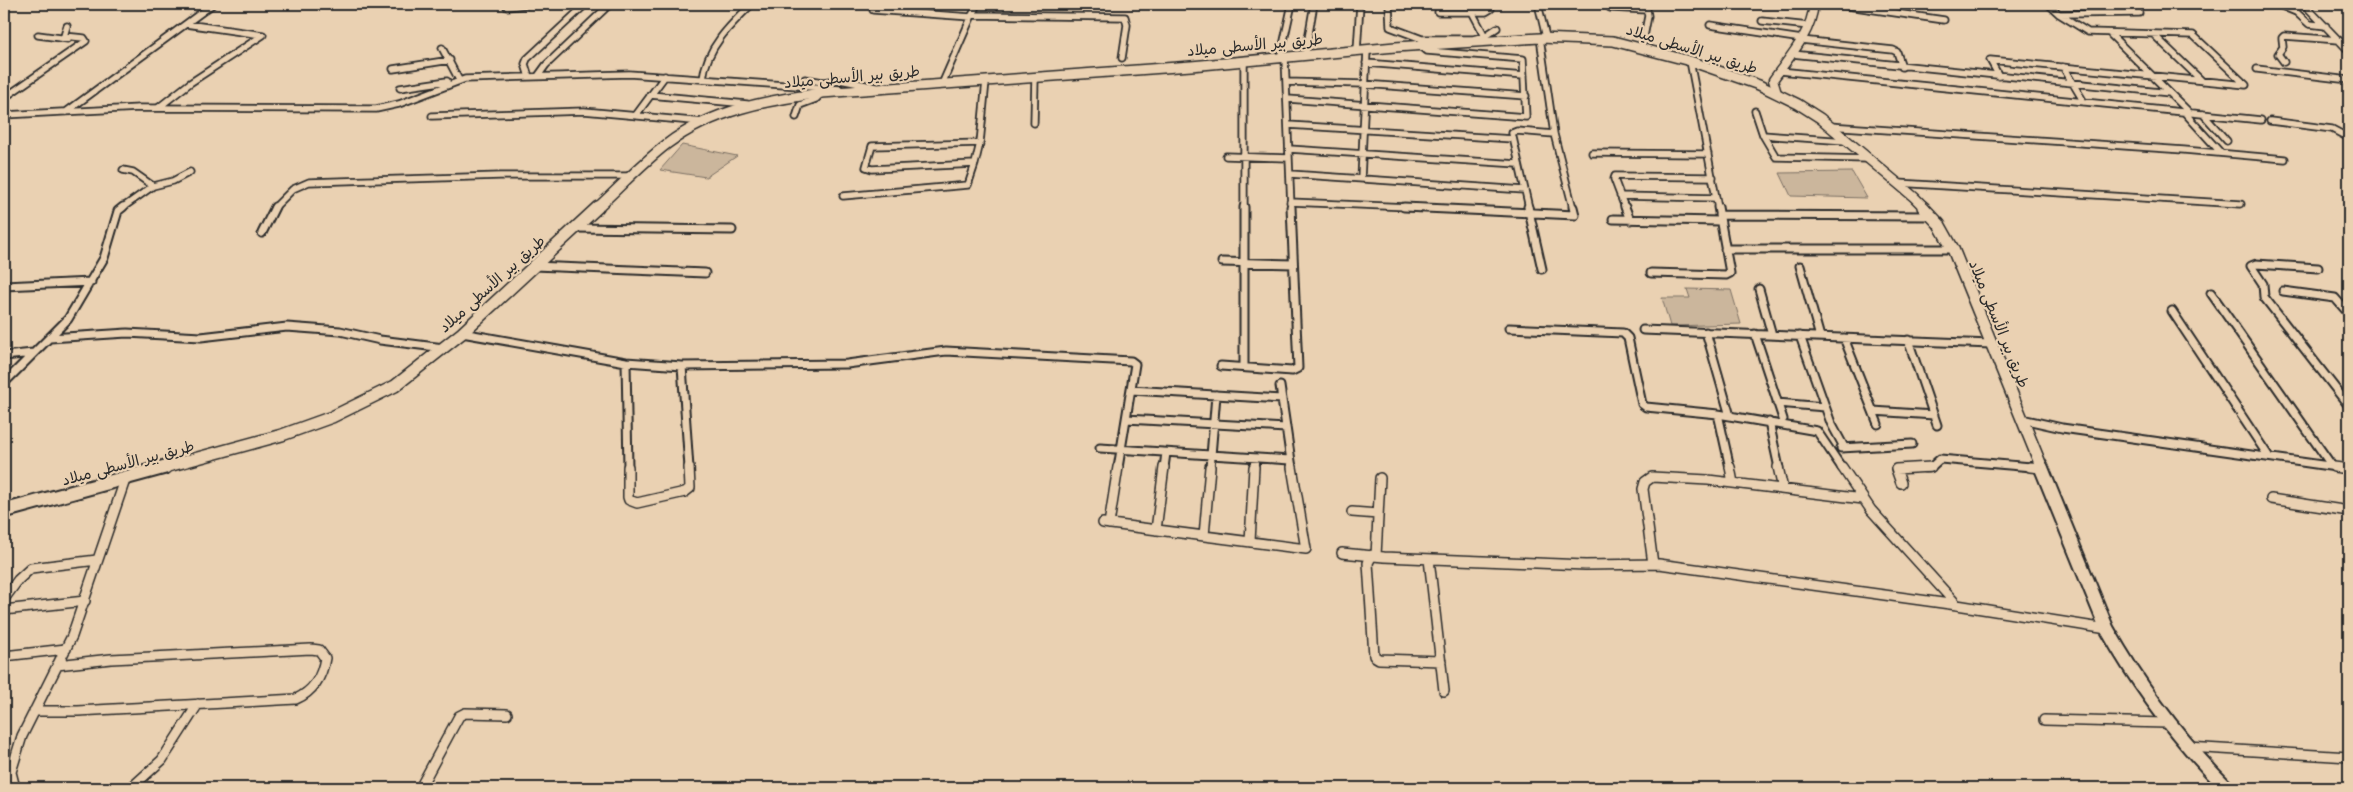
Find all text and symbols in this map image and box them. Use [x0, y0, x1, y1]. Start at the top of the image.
street label: طريق بير الأسطى ميلاد [1624, 20, 1760, 78]
street label: طريق بير الأسطى ميلاد [1186, 29, 1324, 61]
street label: طريق بير الأسطى ميلاد [783, 61, 921, 93]
street label: طريق بير الأسطى ميلاد [435, 231, 549, 337]
street label: طريق بير الأسطى ميلاد [1964, 257, 2034, 391]
street label: طريق بير الأسطى ميلاد [60, 436, 196, 490]

